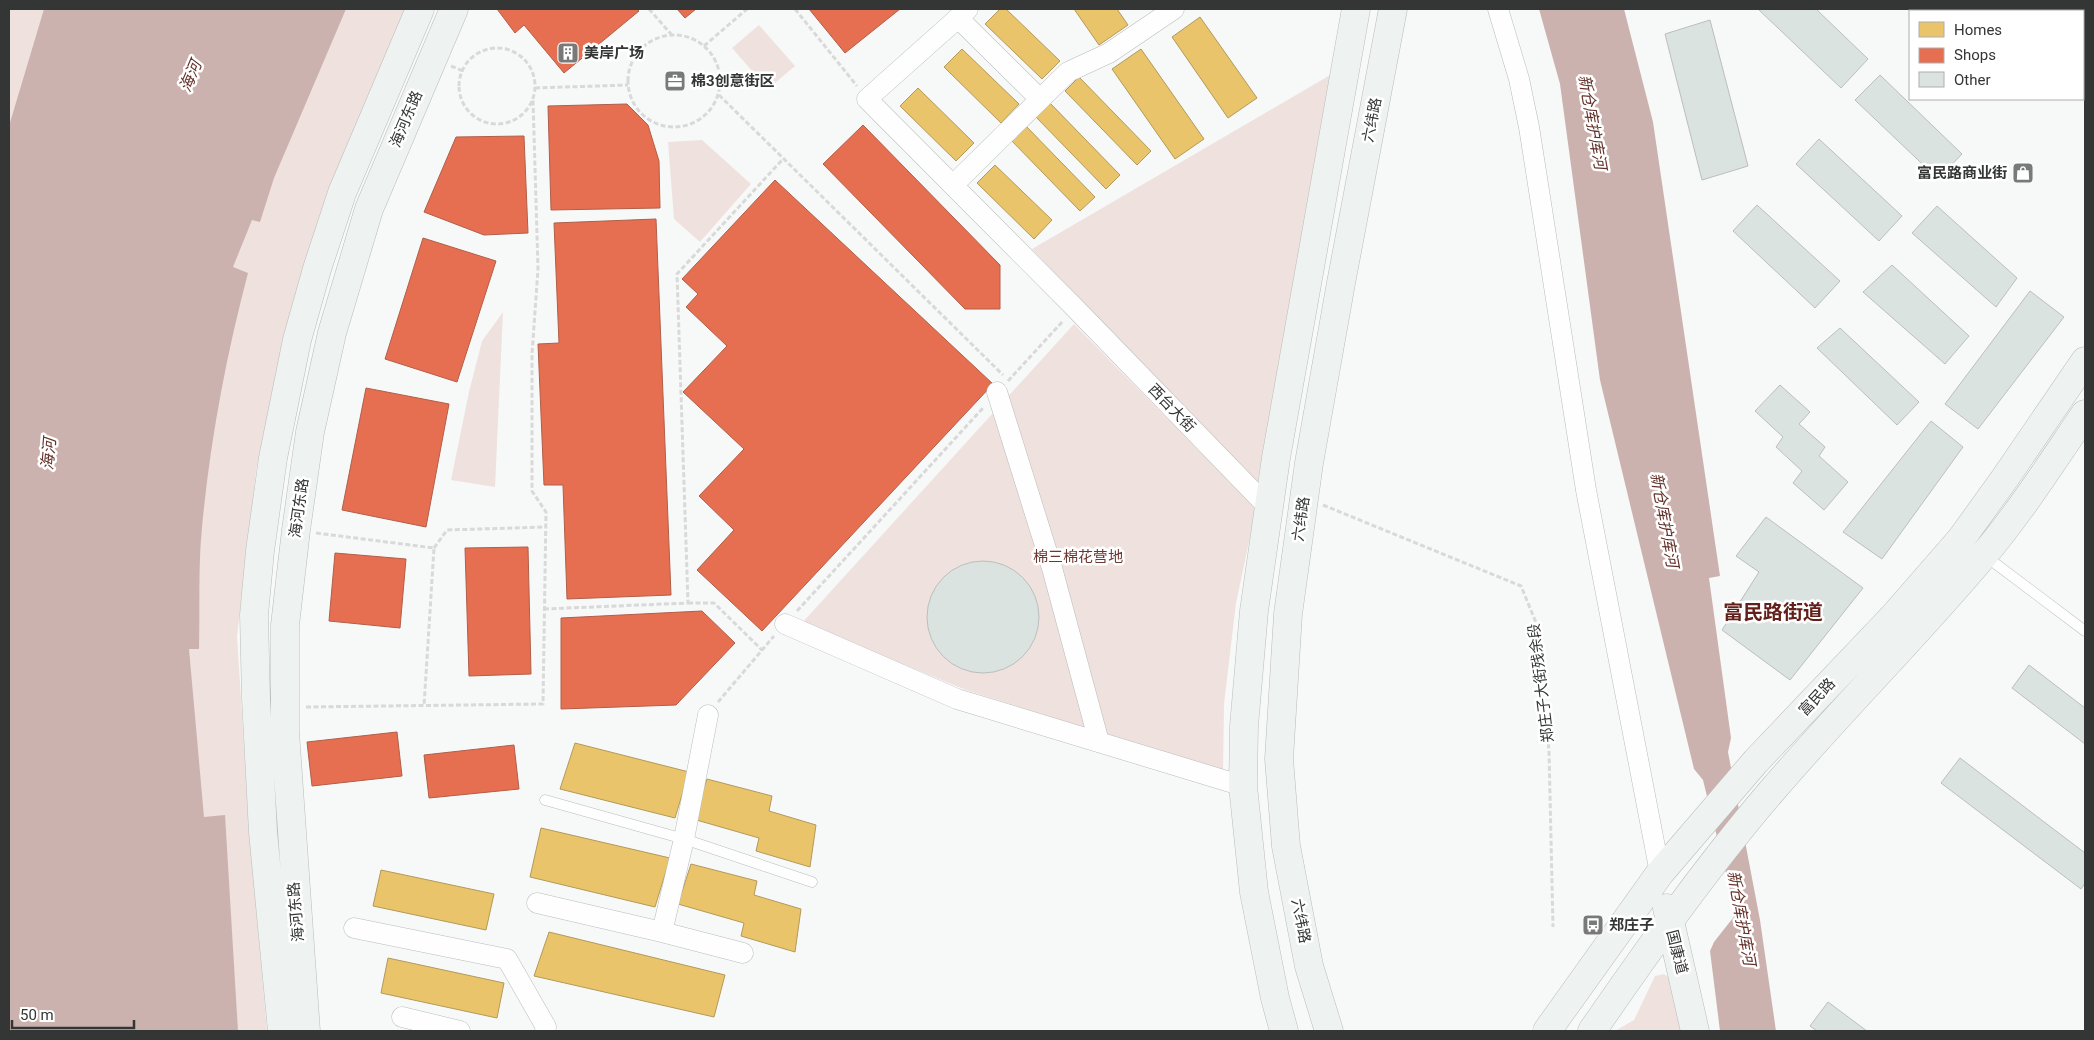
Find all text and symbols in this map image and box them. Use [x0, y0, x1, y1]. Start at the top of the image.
legend [1909, 10, 2084, 100]
text: Homes [1954, 21, 2002, 39]
building icon: 美岸广场 [556, 41, 580, 65]
place label: 美岸广场 [584, 44, 644, 62]
text: Shops [1954, 46, 1996, 64]
water label: 海河 [175, 55, 207, 95]
office icon: 棉3创意街区 [663, 69, 687, 93]
text: Other [1954, 71, 1991, 89]
place label: 棉3创意街区 [691, 72, 775, 90]
water label: 新仓库护库河 [1575, 73, 1611, 174]
street label: 海河东路 [386, 88, 426, 150]
street label: 六纬路 [1359, 96, 1385, 144]
shop icon: 富民路商业街 [2011, 161, 2035, 185]
place label: 富民路商业街 [1917, 164, 2007, 182]
street label: 西台大街 [1145, 380, 1199, 436]
water label: 海河 [38, 434, 60, 471]
water label: 新仓库护库河 [1647, 471, 1683, 572]
street label: 海河东路 [286, 477, 312, 539]
street label: 六纬路 [1289, 495, 1313, 543]
park label: 棉三棉花营地 [1033, 548, 1123, 566]
district label: 富民路街道 [1723, 600, 1823, 624]
street label: 郑庄子大街残余段 [1525, 622, 1557, 744]
street label: 富民路 [1795, 674, 1839, 720]
water label: 新仓库护库河 [1724, 869, 1760, 970]
street label: 海河东路 [284, 881, 308, 943]
street label: 六纬路 [1288, 897, 1314, 945]
bus stop icon: 郑庄子 [1581, 913, 1605, 937]
place label: 郑庄子 [1609, 916, 1654, 934]
street label: 国康道 [1663, 928, 1691, 976]
scale bar [12, 998, 135, 1030]
text: 50 m [20, 1006, 54, 1024]

